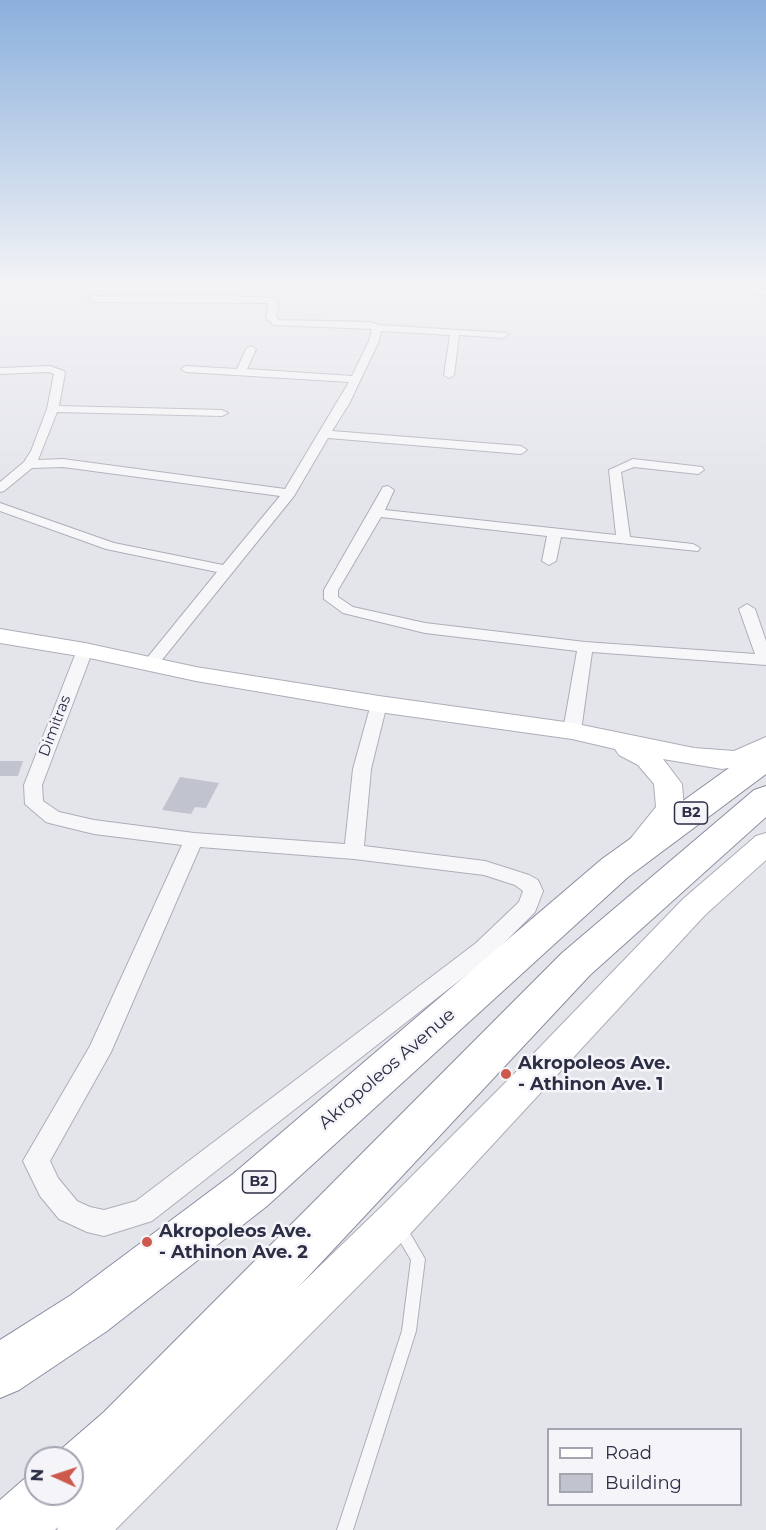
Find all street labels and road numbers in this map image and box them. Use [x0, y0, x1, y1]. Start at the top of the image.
street label: Dimitras [35, 693, 75, 759]
road number: B2 [674, 802, 708, 824]
street label: Akropoleos Avenue [314, 1004, 460, 1134]
road number: B2 [242, 1171, 276, 1193]

